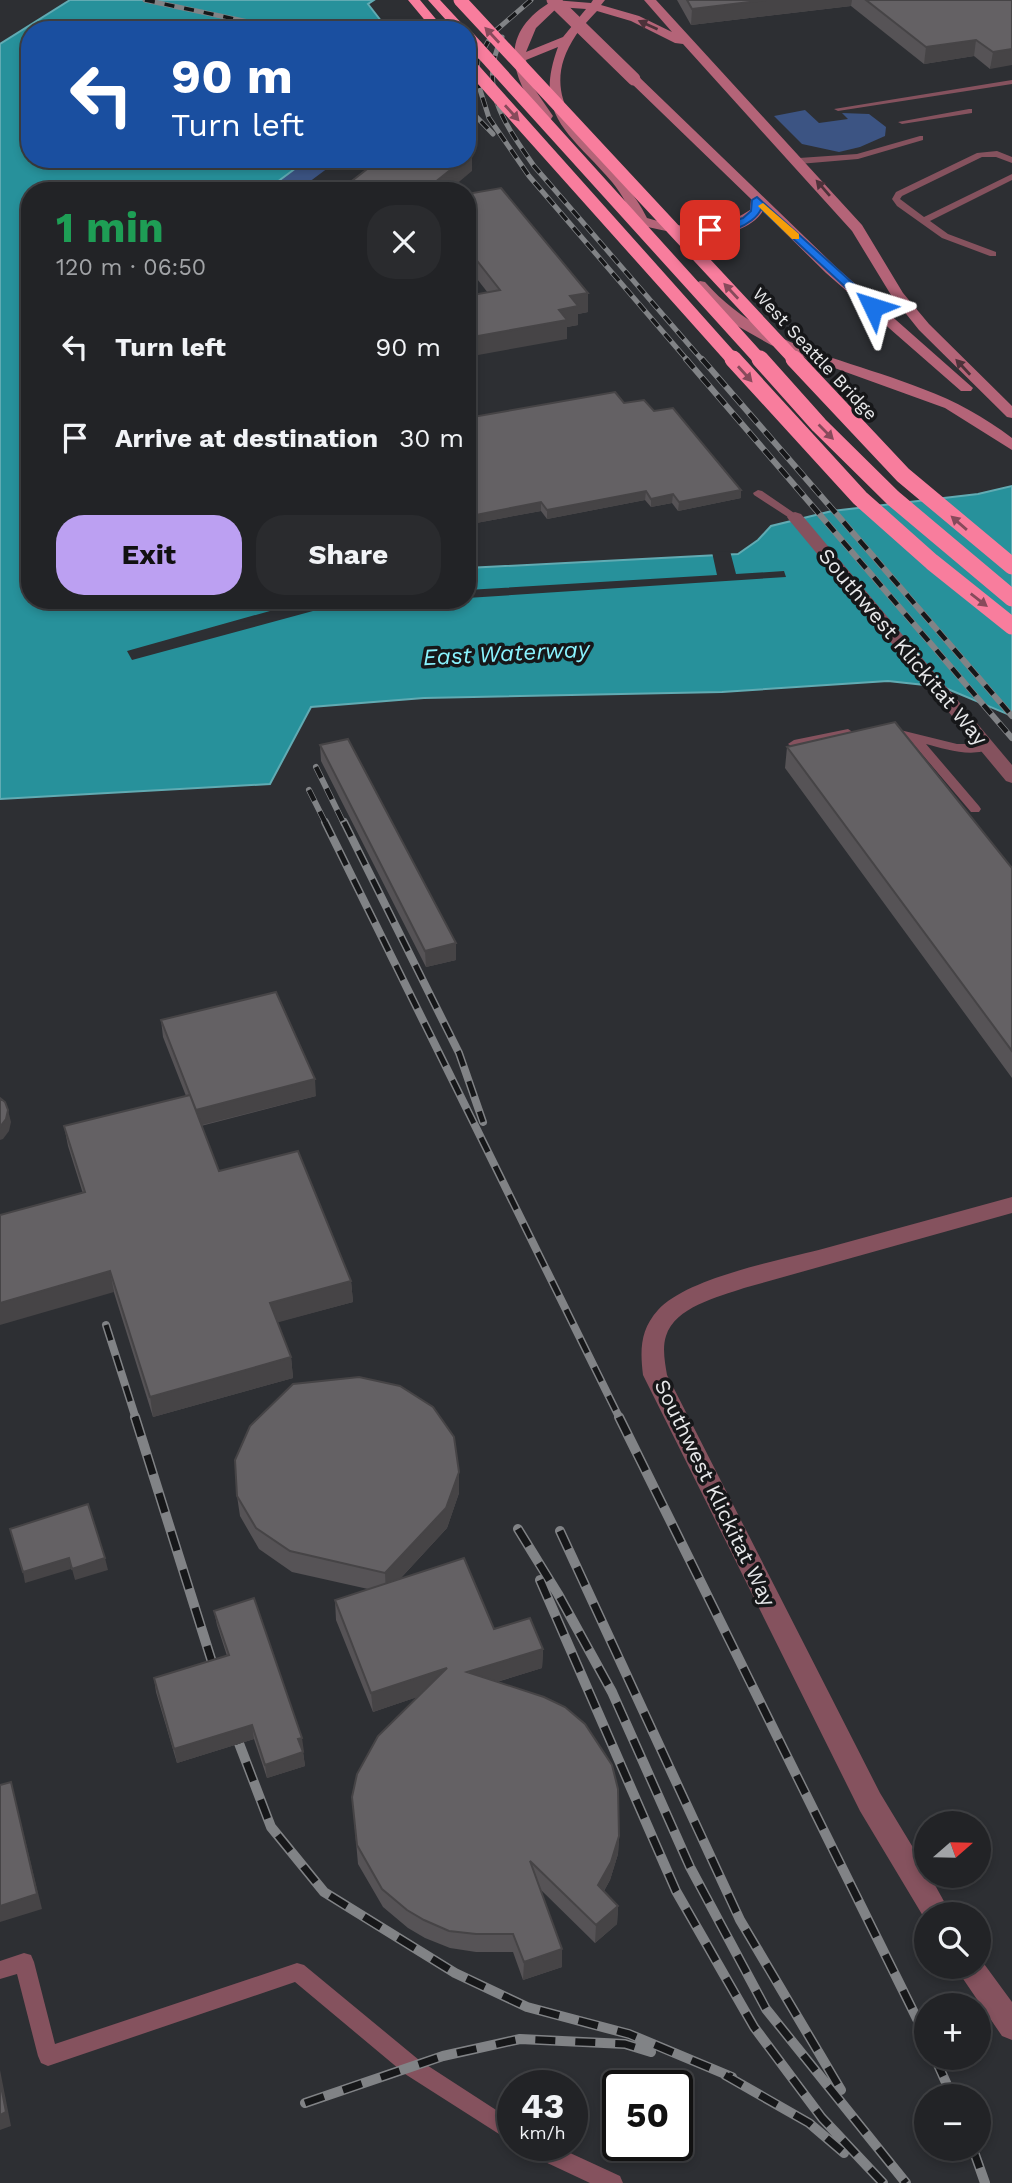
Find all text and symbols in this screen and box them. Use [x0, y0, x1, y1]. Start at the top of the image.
one-way arrow [637, 19, 658, 30]
one-way arrow [485, 27, 501, 44]
text: 90 m [171, 47, 293, 105]
icon: left [56, 49, 147, 140]
one-way arrow [504, 104, 520, 122]
text: Turn left [171, 106, 304, 144]
one-way arrow [816, 180, 831, 197]
pin [680, 200, 740, 260]
text: 1 min [56, 203, 164, 252]
button: close [367, 205, 441, 279]
icon: arrive [691, 211, 729, 249]
text: 120 m · 06:50 [56, 254, 206, 281]
position arrow [836, 270, 910, 344]
one-way arrow [723, 283, 739, 300]
street label: West Seattle Bridge [749, 283, 882, 424]
icon: left [56, 328, 94, 366]
text: Turn left [115, 332, 226, 362]
text: 90 m [375, 332, 441, 362]
one-way arrow [954, 358, 971, 375]
one-way arrow [737, 365, 753, 382]
icon: arrive [56, 419, 94, 457]
text: Arrive at destination [115, 423, 378, 453]
text: 30 m [399, 423, 464, 453]
one-way arrow [817, 423, 834, 440]
button: Exit [56, 515, 242, 595]
button: Share [256, 515, 441, 595]
one-way arrow [950, 515, 968, 531]
street label: Southwest Klickitat Way [814, 543, 993, 750]
one-way arrow [970, 592, 988, 606]
water label: East Waterway [422, 636, 591, 671]
street label: Southwest Klickitat Way [650, 1375, 781, 1610]
north arrow [914, 1811, 990, 1888]
map controls [914, 1811, 991, 2161]
button: search [914, 1902, 991, 1979]
button: + [914, 1993, 991, 2070]
speed limit sign: 50 [602, 2070, 693, 2161]
button: − [914, 2084, 991, 2161]
text: 43 [521, 2085, 564, 2127]
text: km/h [519, 2122, 566, 2143]

